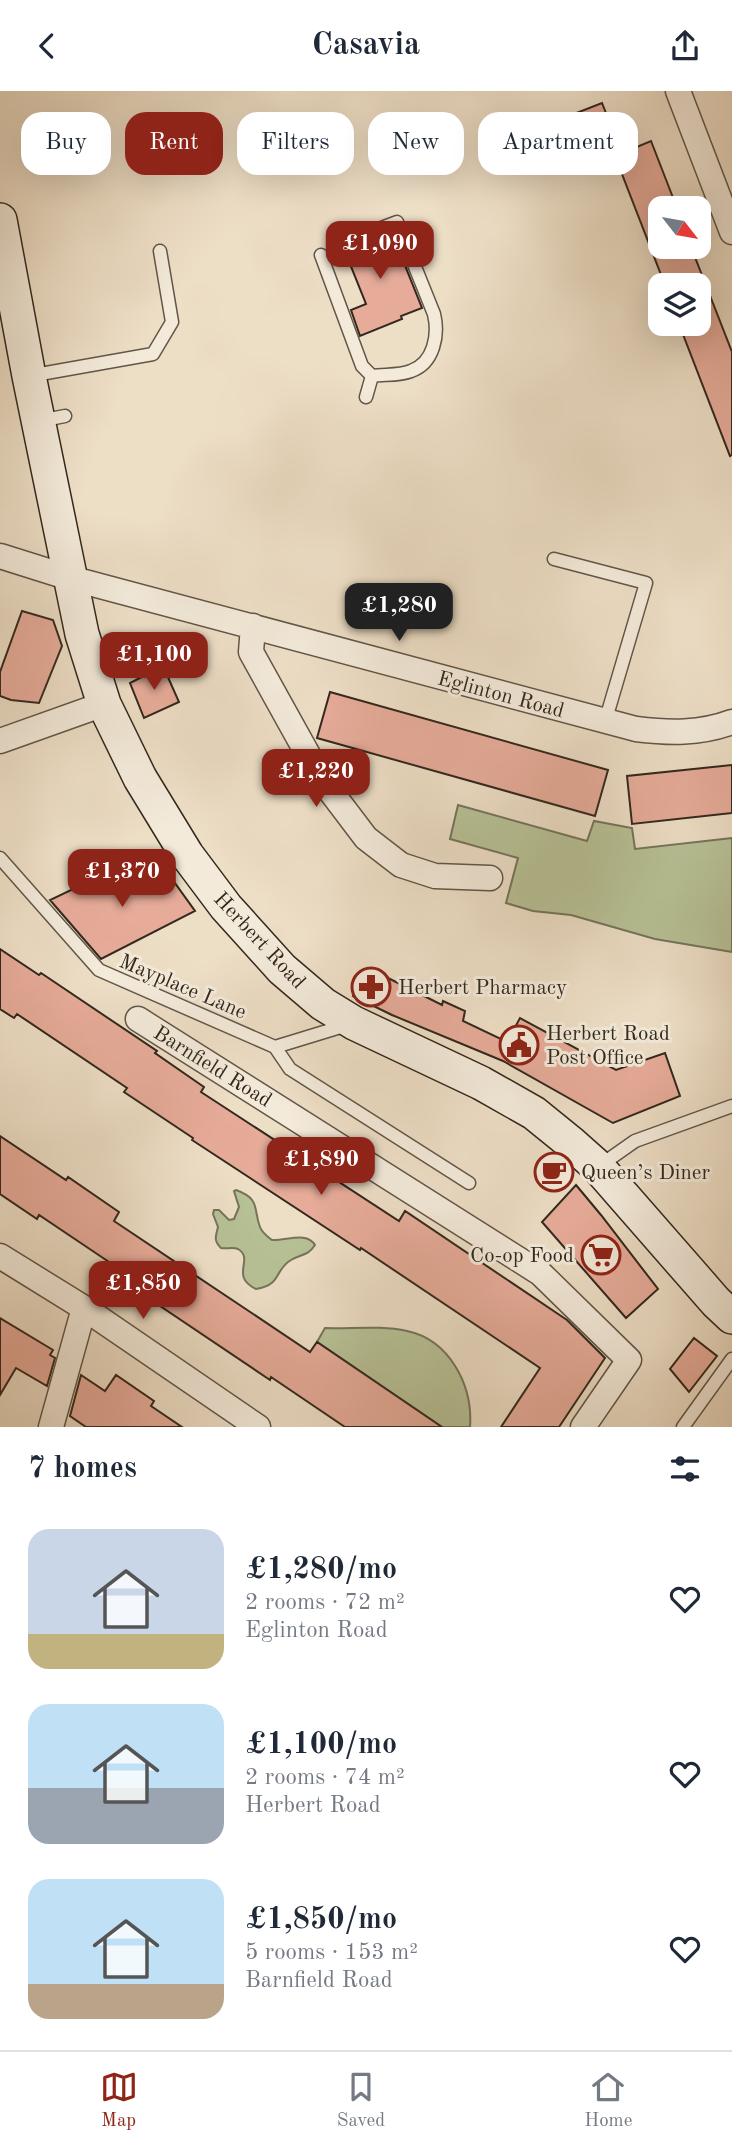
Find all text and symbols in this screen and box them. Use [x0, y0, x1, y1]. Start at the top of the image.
icon: back [28, 27, 66, 65]
icon: share [666, 27, 704, 65]
text: Casavia [312, 30, 420, 62]
chip: Buy [21, 112, 111, 175]
chip: Rent [125, 112, 223, 175]
chip: Filters [237, 112, 354, 175]
chip: New [368, 112, 464, 175]
chip: Apartment [478, 112, 638, 175]
north arrow [648, 196, 710, 259]
map controls [648, 196, 711, 336]
pin: £1,090 [323, 221, 437, 281]
text: £1,090 [342, 232, 418, 255]
button: layers [648, 273, 711, 336]
pin: £1,280 [342, 583, 456, 643]
text: £1,280 [361, 594, 437, 617]
pin: £1,100 [97, 633, 211, 692]
text: £1,100 [116, 643, 192, 666]
street label: Eglinton Road [435, 668, 566, 722]
pin: £1,220 [259, 749, 373, 809]
text: £1,220 [278, 760, 354, 783]
pin: £1,370 [65, 849, 179, 909]
text: £1,370 [84, 860, 160, 883]
street label: Herbert Road [209, 889, 309, 994]
street label: Mayplace Lane [116, 951, 249, 1024]
pharmacy icon: Herbert Pharmacy [350, 966, 392, 1008]
place label: Herbert Pharmacy [398, 978, 567, 999]
street label: Barnfield Road [149, 1023, 275, 1112]
public building icon: Herbert Road Post Office [498, 1024, 540, 1066]
place label: Herbert Road Post Office [546, 1024, 670, 1069]
pin: £1,890 [264, 1137, 378, 1197]
text: £1,890 [283, 1148, 359, 1171]
cafe icon: Queen’s Diner [533, 1151, 575, 1193]
place label: Queen’s Diner [581, 1163, 710, 1184]
supermarket icon: Co-op Food [580, 1234, 622, 1276]
place label: Co-op Food [470, 1246, 574, 1267]
pin: £1,850 [86, 1261, 200, 1321]
text: £1,850 [105, 1272, 181, 1295]
icon: filters [666, 1450, 704, 1488]
text: 7 homes [28, 1454, 137, 1484]
text: £1,280/mo [245, 1555, 397, 1585]
icon: home [84, 1557, 168, 1641]
icon: heart [666, 1580, 704, 1618]
text: 2 rooms · 72 m² [245, 1591, 405, 1614]
text: Eglinton Road [245, 1619, 388, 1642]
text: £1,100/mo [245, 1730, 397, 1760]
icon: home [84, 1732, 168, 1816]
icon: heart [666, 1755, 704, 1793]
text: 2 rooms · 74 m² [245, 1766, 405, 1789]
text: Herbert Road [245, 1794, 381, 1817]
text: £1,850/mo [245, 1905, 397, 1935]
icon: home [84, 1907, 168, 1991]
icon: heart [666, 1930, 704, 1968]
text: 5 rooms · 153 m² [245, 1941, 418, 1964]
text: Barnfield Road [245, 1969, 393, 1992]
tab: Map [100, 2068, 138, 2133]
tab: Saved [337, 2068, 385, 2133]
tab: Home [584, 2068, 632, 2133]

